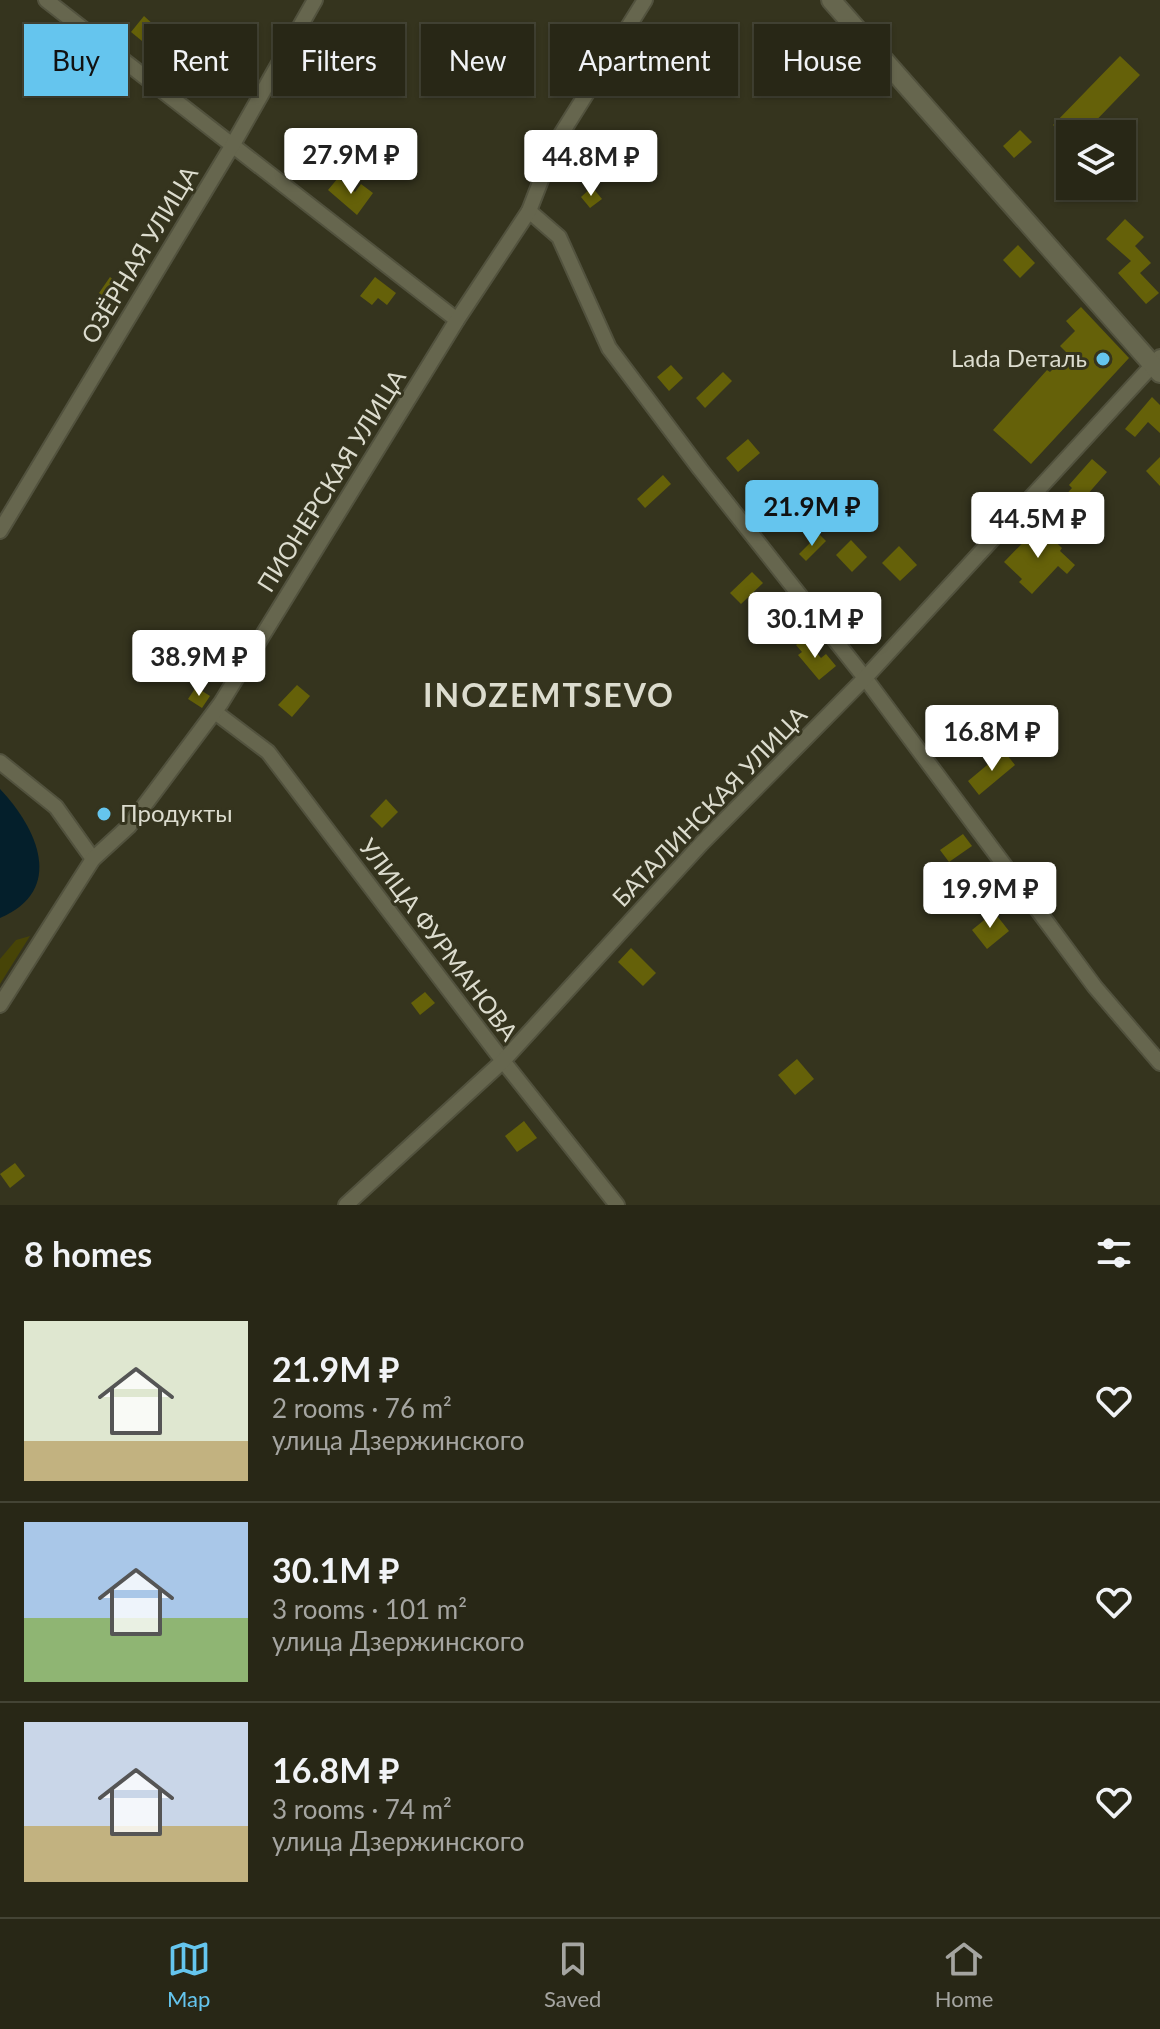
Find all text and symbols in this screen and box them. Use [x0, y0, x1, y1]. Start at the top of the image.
chip: Buy [24, 24, 128, 96]
chip: Rent [144, 24, 257, 96]
chip: Filters [273, 24, 405, 96]
chip: New [421, 24, 534, 96]
chip: Apartment [550, 24, 738, 96]
chip: House [754, 24, 890, 96]
map controls [1056, 120, 1136, 200]
button: layers [1056, 120, 1136, 200]
pin: 27.9M ₽ [277, 128, 425, 196]
pin: 44.8M ₽ [517, 130, 665, 198]
text: 27.9M ₽ [302, 138, 400, 170]
text: 44.8M ₽ [542, 140, 640, 172]
street label: ОЗЁРНАЯ УЛИЦА [74, 160, 204, 348]
place label: Lada Dеталь [951, 343, 1087, 372]
marker: Lada Dеталь [1094, 350, 1112, 368]
street label: ПИОНЕРСКАЯ УЛИЦА [250, 363, 411, 597]
pin: 21.9M ₽ [738, 480, 886, 548]
text: 21.9M ₽ [763, 490, 861, 522]
pin: 44.5M ₽ [964, 492, 1112, 560]
text: 44.5M ₽ [989, 502, 1087, 534]
pin: 30.1M ₽ [741, 592, 889, 660]
text: 30.1M ₽ [766, 602, 864, 634]
pin: 38.9M ₽ [125, 630, 273, 698]
text: 38.9M ₽ [150, 640, 248, 672]
district label: INOZEMTSEVO [423, 675, 675, 714]
street label: БАТАЛИНСКАЯ УЛИЦА [606, 699, 813, 912]
pin: 16.8M ₽ [918, 705, 1066, 773]
text: 16.8M ₽ [943, 715, 1041, 747]
place label: Продукты [120, 798, 233, 827]
marker: Продукты [95, 805, 113, 823]
street label: УЛИЦА ФУРМАНОВА [354, 832, 525, 1046]
pin: 19.9M ₽ [916, 862, 1064, 930]
text: 19.9M ₽ [941, 872, 1039, 904]
icon: filters [1092, 1231, 1136, 1275]
text: 8 homes [24, 1233, 152, 1274]
text: 21.9M ₽ [272, 1348, 399, 1389]
icon: home [88, 1353, 184, 1449]
icon: heart [1092, 1379, 1136, 1423]
text: 2 rooms · 76 m² [272, 1392, 452, 1424]
text: улица Дзержинского [272, 1424, 525, 1456]
text: 30.1M ₽ [272, 1549, 399, 1590]
icon: home [88, 1554, 184, 1650]
icon: heart [1092, 1580, 1136, 1624]
text: 3 rooms · 101 m² [272, 1593, 467, 1625]
text: улица Дзержинского [272, 1625, 525, 1657]
text: 16.8M ₽ [272, 1749, 399, 1790]
icon: home [88, 1754, 184, 1850]
icon: heart [1092, 1780, 1136, 1824]
text: 3 rooms · 74 m² [272, 1793, 452, 1825]
text: улица Дзержинского [272, 1825, 525, 1857]
tab: Map [167, 1937, 211, 2012]
tab: Saved [544, 1937, 601, 2012]
tab: Home [935, 1937, 993, 2012]

